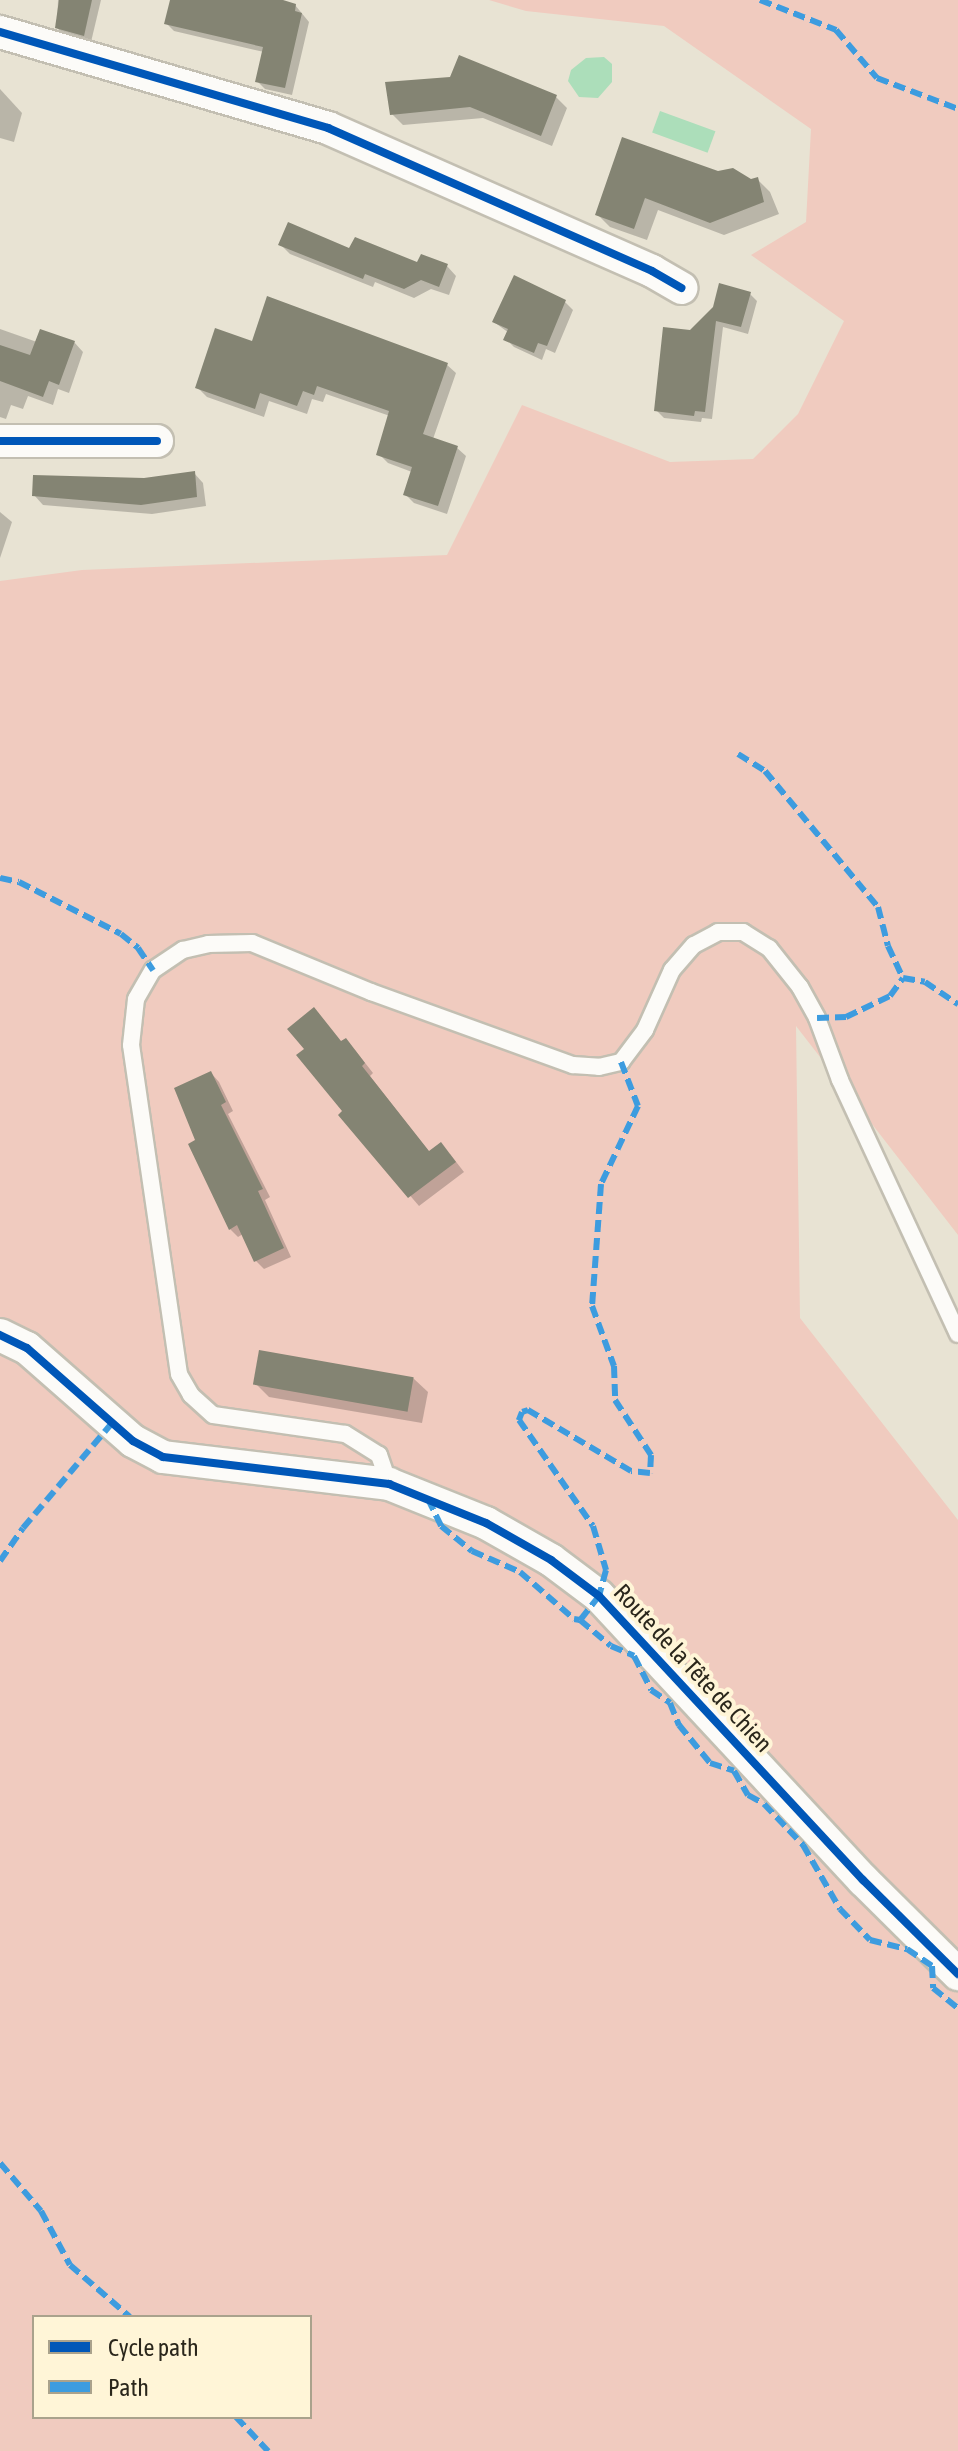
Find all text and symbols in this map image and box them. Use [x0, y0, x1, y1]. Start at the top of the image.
street label: Route de la Tête de Chien [608, 1578, 778, 1758]
legend [32, 2315, 312, 2419]
text: Cycle path [108, 2334, 199, 2361]
text: Path [108, 2374, 149, 2401]

